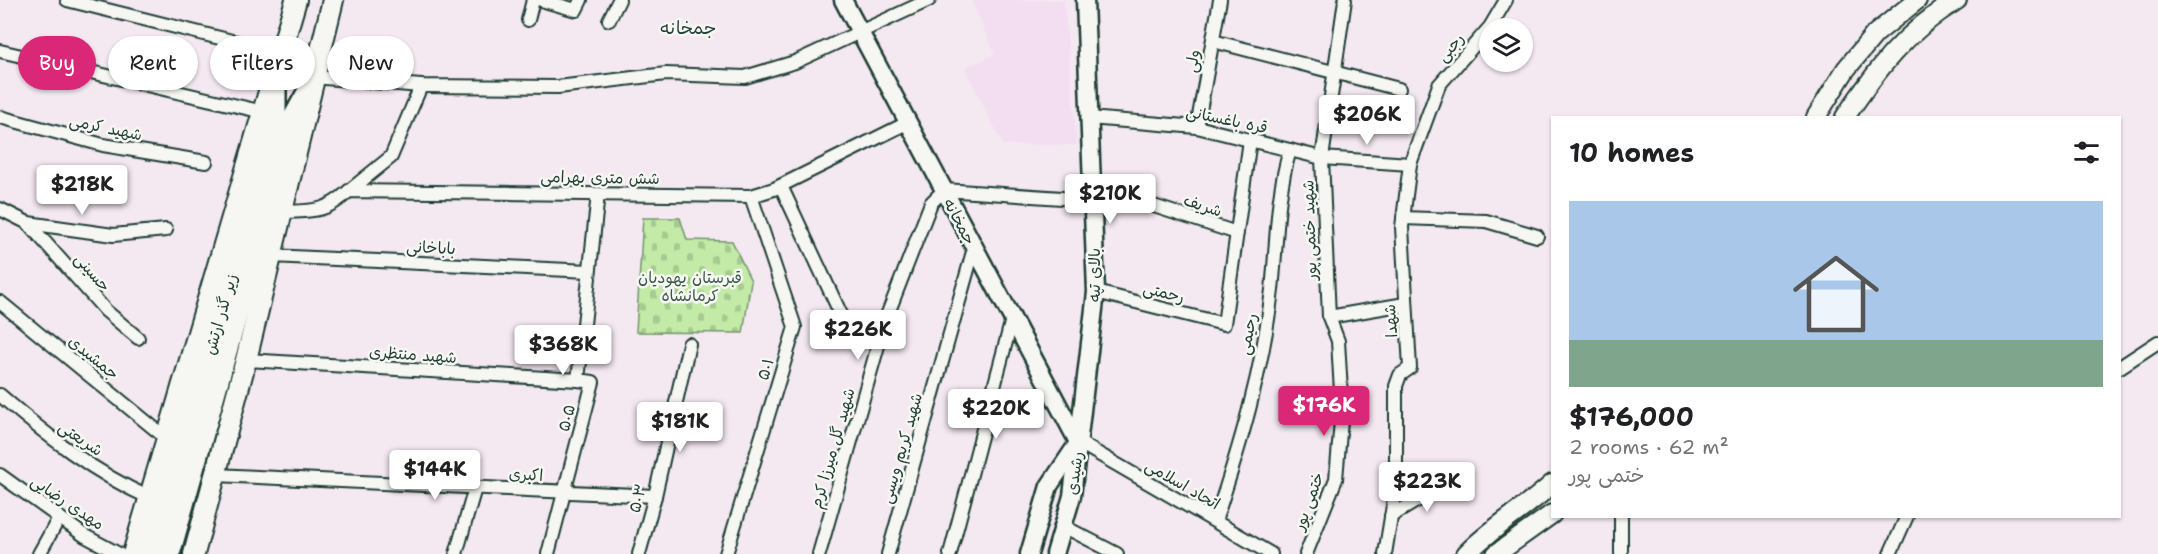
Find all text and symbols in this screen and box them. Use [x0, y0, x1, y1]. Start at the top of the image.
district label: جمخانه [660, 16, 716, 40]
map controls [1479, 18, 1533, 72]
button: layers [1479, 18, 1533, 72]
street label: رجبی [1432, 28, 1469, 66]
chip: Buy [18, 36, 96, 90]
chip: Rent [108, 36, 198, 90]
chip: Filters [210, 36, 315, 90]
chip: New [327, 36, 414, 90]
street label: ولی [1180, 48, 1205, 74]
pin: $206K [1325, 95, 1409, 146]
street label: قره باغستانی [1184, 101, 1269, 138]
text: $206K [1333, 101, 1401, 127]
street label: شهید کرمی [68, 110, 144, 145]
text: 10 homes [1569, 135, 1694, 170]
icon: filters [2070, 136, 2103, 169]
pin: $218K [40, 165, 124, 216]
street label: شش متری بهرامی [540, 166, 660, 189]
text: $218K [50, 171, 114, 197]
pin: $210K [1068, 174, 1152, 225]
street label: شهید ختمی پور [1297, 179, 1322, 282]
text: $210K [1079, 180, 1141, 206]
street label: شریف [1181, 189, 1225, 222]
street label: جمخانه [939, 194, 981, 248]
street label: باباخانی [406, 236, 456, 259]
icon: home [1782, 240, 1890, 348]
street label: حسینی [70, 248, 115, 296]
street label: بالای تپه [1084, 248, 1105, 302]
park label: قبرستان یهودیان کرمانشاه [638, 267, 742, 306]
street label: زیر گذر ارتش [199, 271, 242, 357]
street label: رحمتی [1141, 277, 1187, 308]
street label: شهدا [1379, 303, 1402, 338]
pin: $226K [816, 310, 900, 361]
street label: رحیمی [1233, 311, 1262, 357]
text: $226K [824, 316, 892, 342]
pin: $368K [521, 325, 605, 376]
street label: جمشیدی [64, 331, 123, 384]
text: $368K [528, 331, 598, 357]
street label: شهید منتظری [368, 341, 457, 368]
street label: ۵۰۱ [752, 356, 779, 383]
street label: شهید گل میرزا کرم [805, 385, 862, 511]
pin: $176K [1282, 386, 1366, 437]
pin: $220K [954, 389, 1038, 440]
street label: شهید کریم ویسی [876, 390, 929, 506]
text: $176K [1292, 392, 1356, 418]
text: $220K [962, 395, 1030, 421]
text: $176,000 [1569, 399, 1694, 434]
street label: ۵۰۵ [553, 402, 580, 434]
pin: $181K [638, 402, 722, 453]
text: $181K [651, 408, 709, 434]
street label: شریعتی [54, 416, 107, 461]
text: 2 rooms · 62 m² [1569, 434, 1729, 460]
pin: $144K [393, 450, 477, 501]
street label: رشیدی [1061, 450, 1088, 496]
street label: اتحاد اسلامی [1142, 455, 1224, 514]
text: $144K [403, 456, 467, 482]
pin: $223K [1385, 462, 1469, 513]
text: ختمی پور [1569, 462, 1644, 488]
street label: اکبری [508, 463, 544, 486]
text: $223K [1393, 468, 1461, 494]
street label: ختمی پور [1288, 469, 1329, 535]
street label: مهدی رضایی [27, 470, 108, 535]
street label: ۵۰۳ [624, 481, 651, 515]

